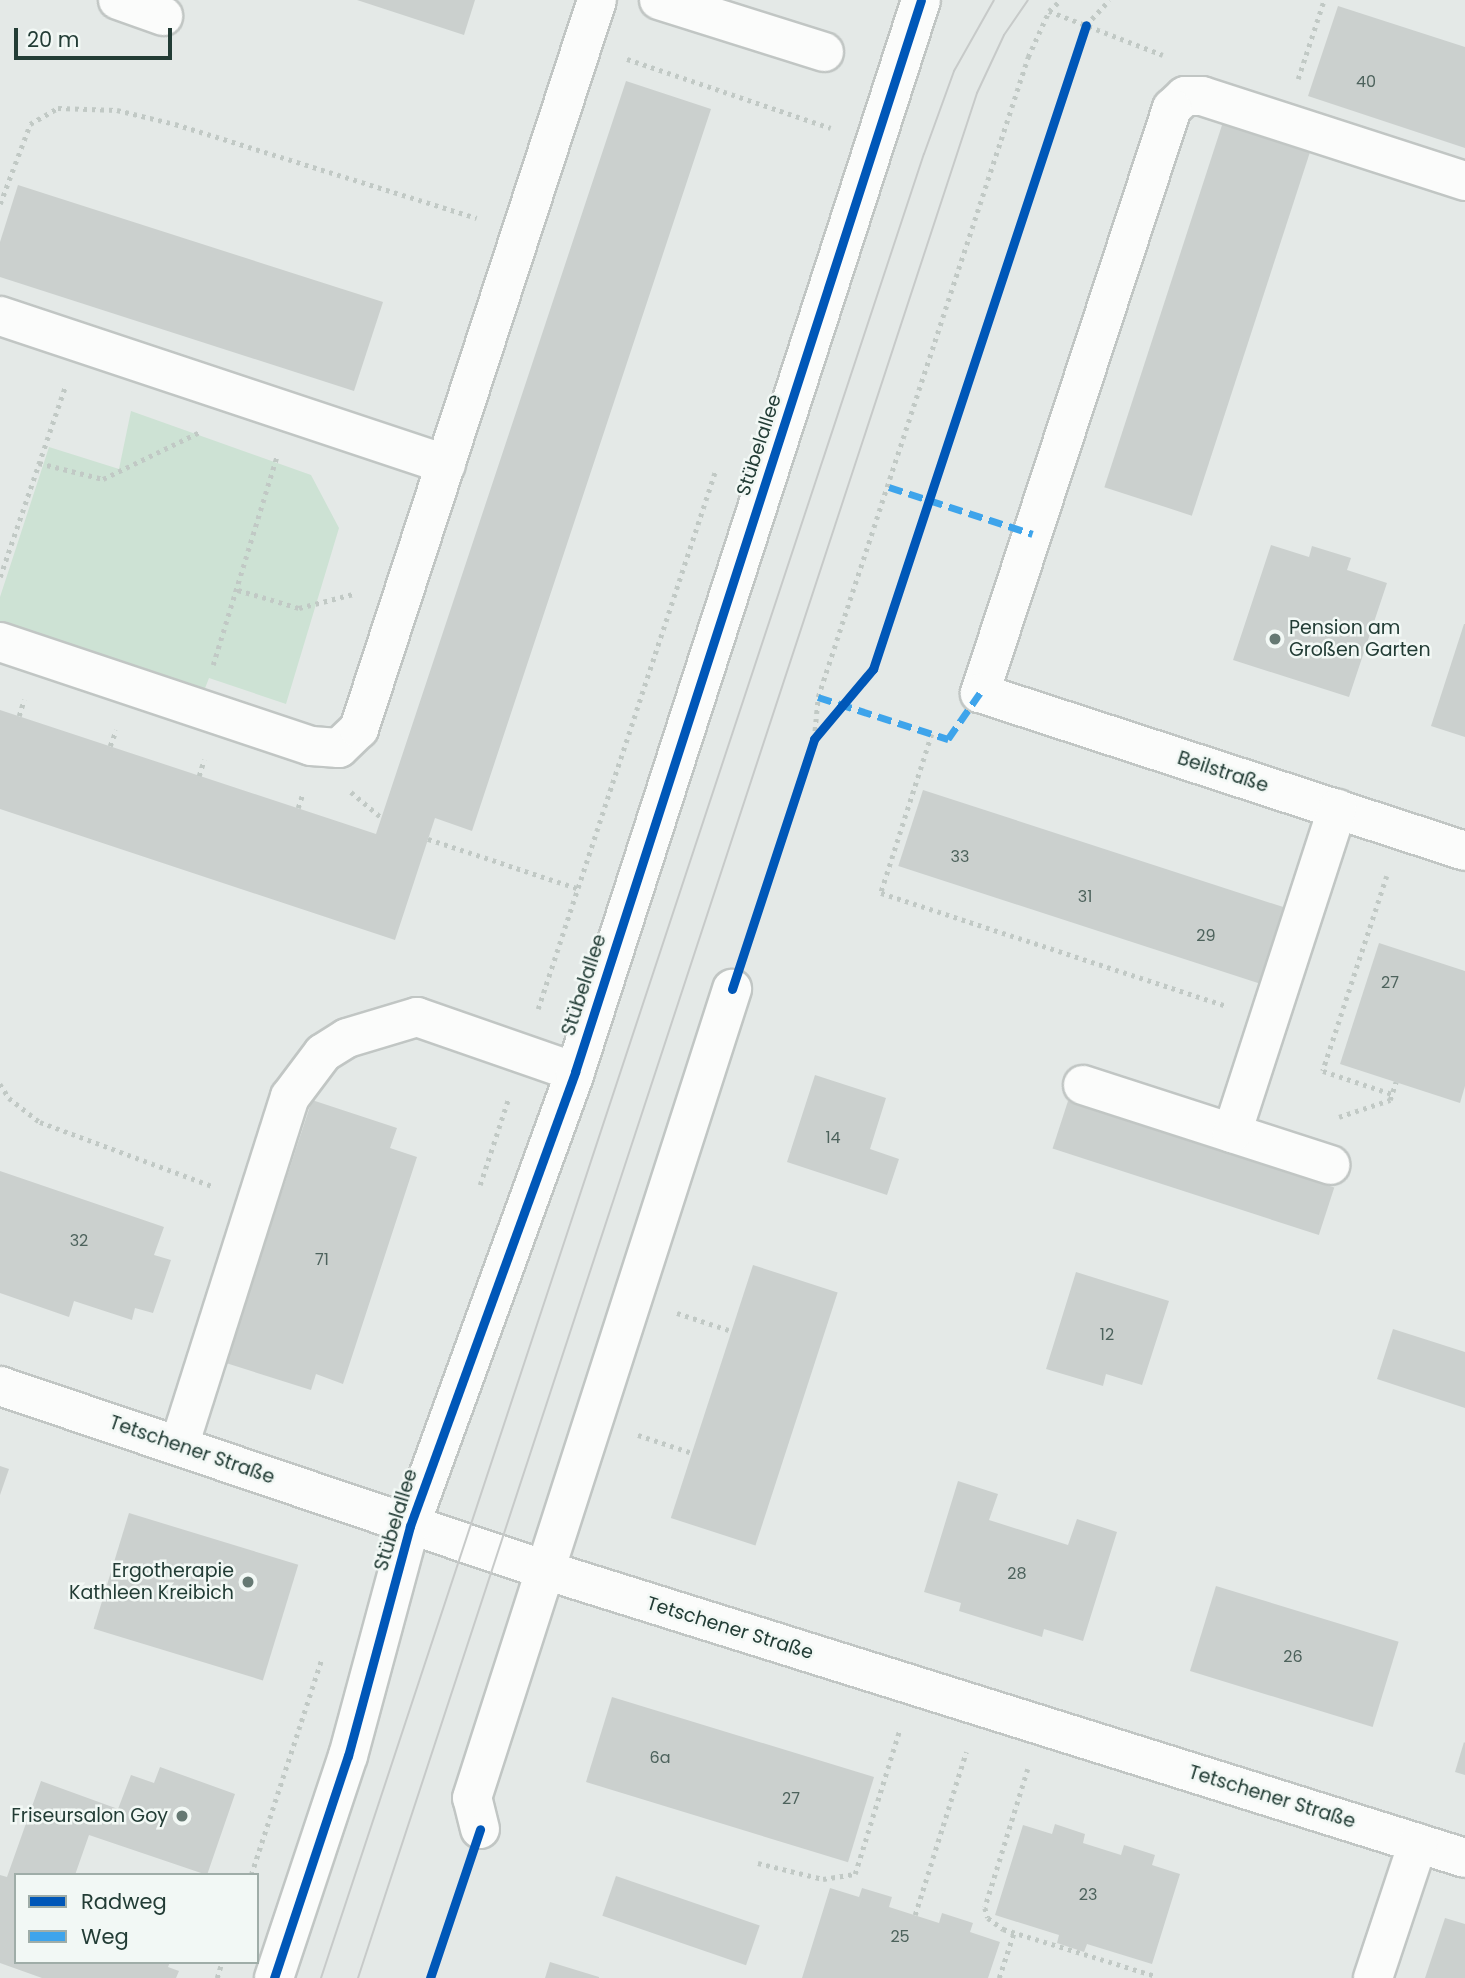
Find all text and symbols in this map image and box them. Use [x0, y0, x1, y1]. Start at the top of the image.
scale bar [18, 14, 175, 58]
text: 20 m [27, 25, 80, 54]
house number: 40 [1356, 72, 1376, 92]
street label: Stübelallee [732, 391, 786, 499]
place label: Pension am Großen Garten [1289, 617, 1431, 661]
marker: Pension am Großen Garten [1267, 631, 1283, 647]
street label: Beilstraße [1175, 747, 1271, 797]
house number: 33 [951, 847, 969, 867]
house number: 31 [1078, 887, 1092, 907]
house number: 29 [1196, 926, 1216, 946]
street label: Stübelallee [557, 931, 611, 1039]
house number: 27 [1381, 973, 1399, 993]
house number: 14 [825, 1128, 841, 1148]
house number: 32 [70, 1231, 88, 1251]
house number: 71 [315, 1250, 329, 1270]
house number: 12 [1100, 1325, 1114, 1345]
street label: Tetschener Straße [106, 1411, 278, 1489]
street label: Stübelallee [370, 1466, 422, 1574]
place label: Ergotherapie Kathleen Kreibich [69, 1560, 234, 1604]
house number: 28 [1007, 1564, 1027, 1584]
marker: Ergotherapie Kathleen Kreibich [240, 1574, 256, 1590]
street label: Tetschener Straße [644, 1592, 816, 1664]
house number: 26 [1283, 1647, 1303, 1667]
house number: 6a [650, 1748, 670, 1768]
street label: Tetschener Straße [1186, 1761, 1358, 1833]
house number: 27 [782, 1789, 800, 1809]
place label: Friseursalon Goy [11, 1805, 168, 1827]
marker: Friseursalon Goy [174, 1808, 190, 1824]
legend [14, 1873, 259, 1964]
house number: 23 [1079, 1885, 1097, 1905]
text: Radweg [81, 1887, 167, 1916]
text: Weg [81, 1922, 129, 1951]
house number: 25 [890, 1927, 910, 1947]

